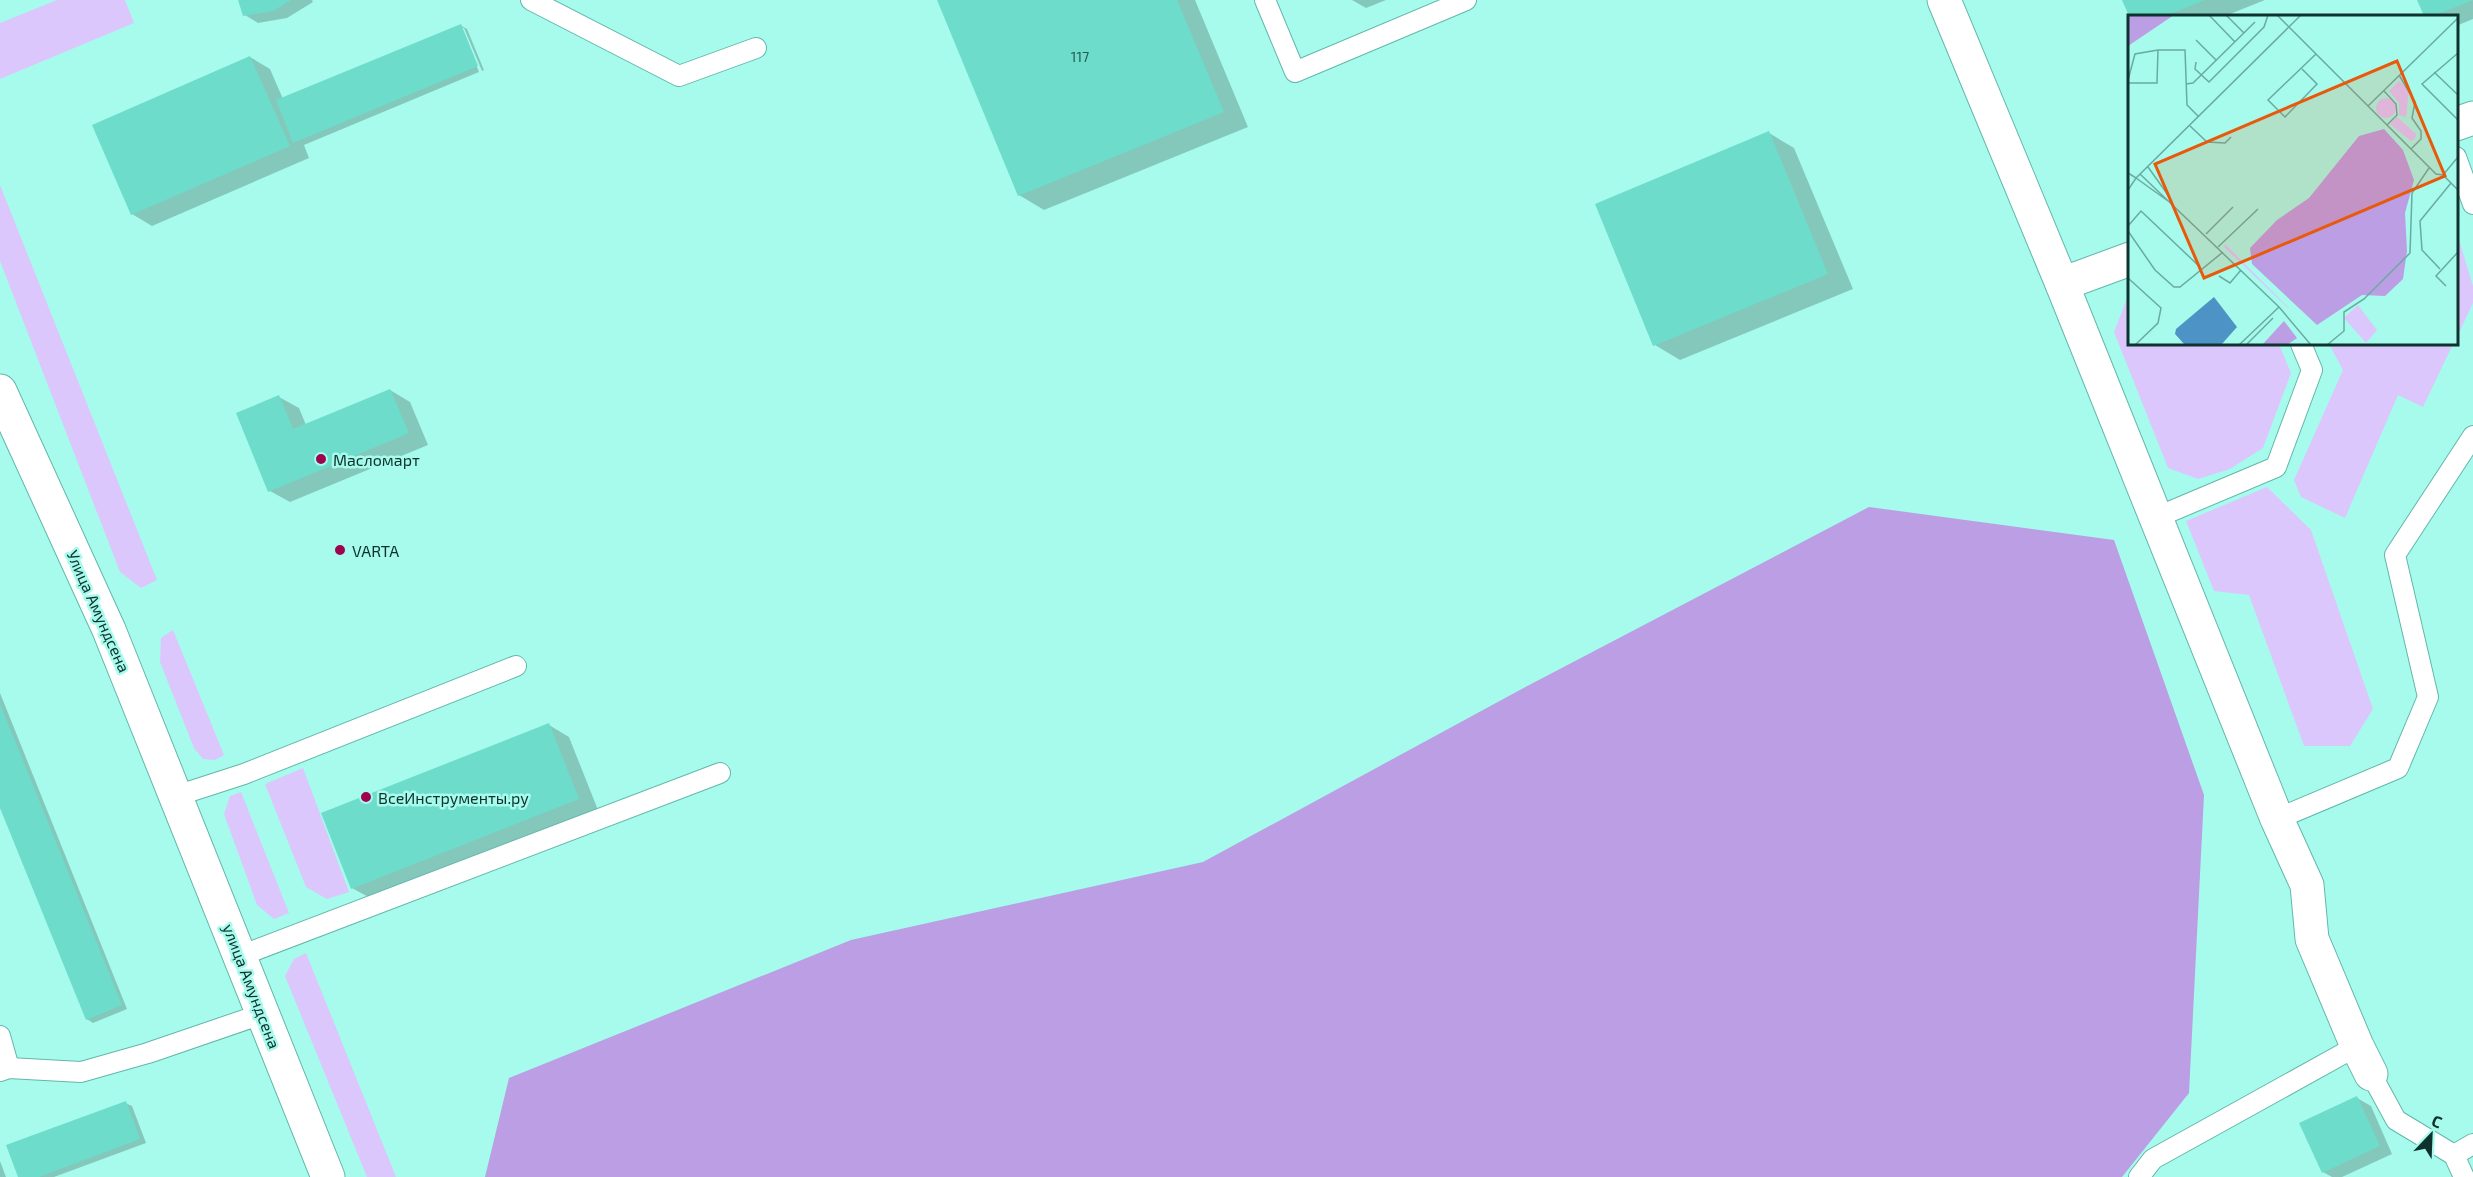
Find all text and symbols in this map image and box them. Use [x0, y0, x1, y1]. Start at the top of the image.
inset map [2128, 15, 2458, 345]
house number: 117 [1071, 48, 1089, 65]
place label: Масломарт [333, 450, 420, 469]
marker: Масломарт [314, 452, 328, 466]
place label: VARTA [352, 541, 399, 560]
marker: VARTA [333, 543, 347, 557]
street label: Улица Амундсена [63, 547, 134, 675]
place label: ВсеИнструменты.ру [378, 788, 529, 808]
marker: ВсеИнструменты.ру [359, 790, 373, 804]
street label: улица Амундсена [219, 921, 284, 1051]
north arrow [2401, 1105, 2461, 1165]
text: С [2429, 1110, 2445, 1131]

